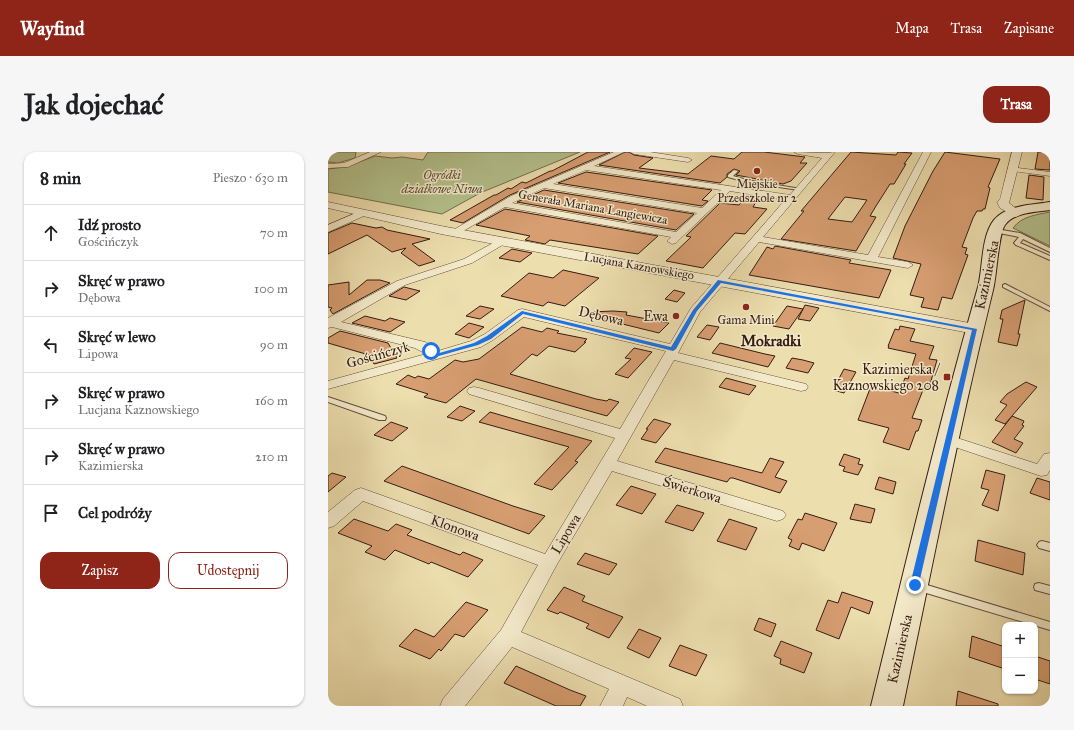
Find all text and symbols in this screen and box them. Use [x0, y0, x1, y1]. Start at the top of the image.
text: Wayfind [20, 17, 85, 40]
text: Mapa [895, 20, 929, 37]
text: Trasa [951, 20, 982, 37]
text: Zapisane [1004, 20, 1054, 37]
button: Trasa [983, 86, 1050, 123]
text: Jak dojechać [24, 87, 163, 122]
marker: Miejskie Przedszkole nr 2 [752, 166, 762, 176]
text: 8 min [40, 168, 81, 189]
park label: Ogródki działkowe Niwa [401, 168, 483, 196]
text: Pieszo · 630 m [213, 170, 288, 186]
place label: Miejskie Przedszkole nr 2 [717, 177, 797, 205]
street label: Generała Mariana Langiewicza [517, 187, 670, 228]
text: Idź prosto [78, 216, 141, 234]
icon: ahead [40, 222, 62, 244]
text: 70 m [260, 225, 288, 241]
text: Gościńczyk [78, 234, 139, 250]
street label: Kazimierska [971, 239, 1003, 311]
street label: Lucjana Kaznowskiego [582, 249, 695, 284]
text: Skręć w prawo [78, 272, 165, 290]
icon: right [40, 278, 62, 300]
text: 100 m [254, 281, 288, 297]
text: Dębowa [78, 290, 121, 306]
marker: Gama Mini [741, 302, 751, 312]
street label: Dębowa [577, 303, 625, 329]
place label: Ewa [643, 308, 668, 325]
marker: Ewa [671, 311, 681, 321]
place label: Gama Mini [717, 313, 775, 327]
text: Skręć w lewo [78, 328, 156, 346]
district label: Mokradki [741, 332, 802, 350]
icon: left [40, 334, 62, 356]
text: 90 m [260, 337, 288, 353]
street label: Gościńczyk [344, 338, 412, 372]
route start [422, 342, 440, 360]
text: Lipowa [78, 346, 118, 362]
place label: Kazimierska / Kaznowskiego 208 [832, 361, 940, 394]
marker: Kazimierska / Kaznowskiego 208 [942, 372, 952, 382]
text: Skręć w prawo [78, 384, 165, 402]
icon: right [40, 390, 62, 412]
text: 160 m [255, 393, 288, 409]
text: Lucjana Kaznowskiego [78, 402, 199, 418]
text: Skręć w prawo [78, 440, 165, 458]
icon: right [40, 446, 62, 468]
text: 210 m [255, 449, 288, 465]
text: Kazimierska [78, 458, 143, 474]
street label: Świerkowa [661, 471, 724, 507]
icon: arrive [40, 502, 62, 524]
text: Cel podróży [78, 504, 152, 522]
street label: Klonowa [428, 511, 482, 545]
street label: Lipowa [548, 511, 584, 557]
button: Zapisz [40, 552, 160, 589]
button: Udostępnij [168, 552, 288, 589]
route end [906, 576, 924, 594]
street label: Kazimierska [884, 613, 916, 685]
map controls [1002, 622, 1038, 694]
button: + [1002, 622, 1038, 658]
button: − [1002, 658, 1038, 694]

